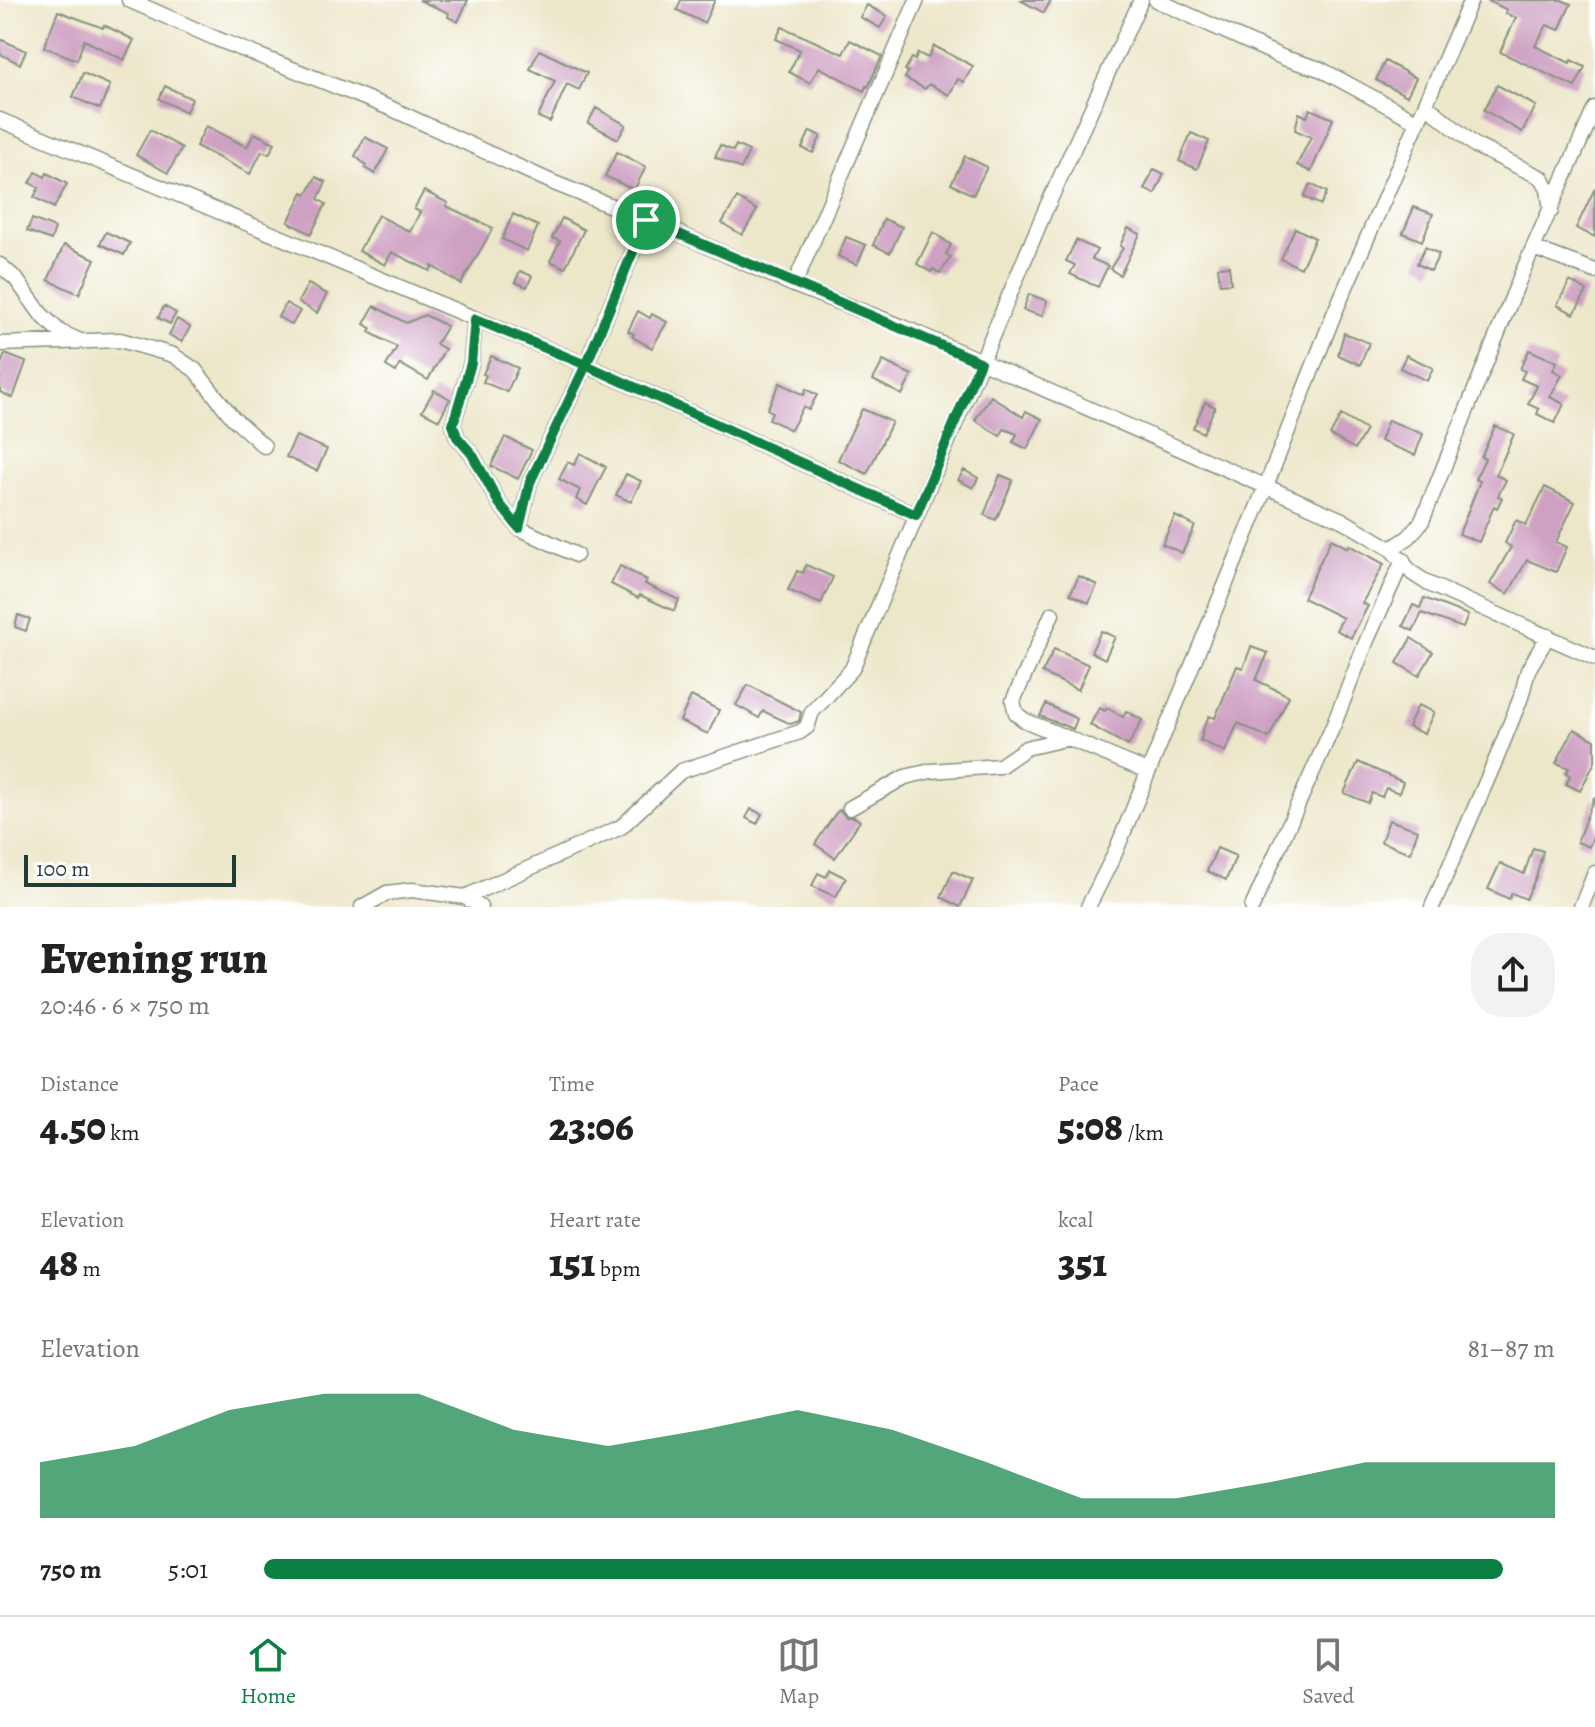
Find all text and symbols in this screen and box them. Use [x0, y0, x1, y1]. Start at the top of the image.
pin [612, 186, 680, 254]
icon: arrive [624, 198, 668, 242]
scale bar [24, 851, 236, 887]
text: 100 m [36, 854, 90, 884]
text: Evening run [40, 928, 268, 988]
button: share [1471, 933, 1555, 1017]
text: 20:46 · 6 × 750 m [40, 988, 210, 1023]
text: Distance [40, 1069, 119, 1099]
text: Time [549, 1069, 595, 1099]
text: Pace [1058, 1069, 1099, 1099]
text: 4.50 [40, 1099, 106, 1154]
text: 23:06 [549, 1099, 634, 1154]
text: 5:08 [1058, 1099, 1123, 1154]
text: km [106, 1118, 140, 1148]
text: /km [1123, 1118, 1164, 1148]
text: Elevation [40, 1205, 124, 1235]
text: Heart rate [549, 1205, 641, 1235]
text: kcal [1058, 1205, 1093, 1235]
text: 48 [40, 1235, 78, 1290]
text: 151 [549, 1235, 595, 1290]
text: 351 [1058, 1235, 1107, 1290]
text: m [78, 1254, 101, 1284]
text: bpm [595, 1254, 641, 1284]
text: Elevation [40, 1331, 140, 1366]
text: 81–87 m [1467, 1331, 1555, 1366]
text: 750 m [40, 1552, 102, 1587]
text: 5:01 [168, 1552, 208, 1587]
tab: Home [241, 1633, 296, 1711]
tab: Map [777, 1633, 821, 1711]
tab: Saved [1302, 1633, 1354, 1711]

